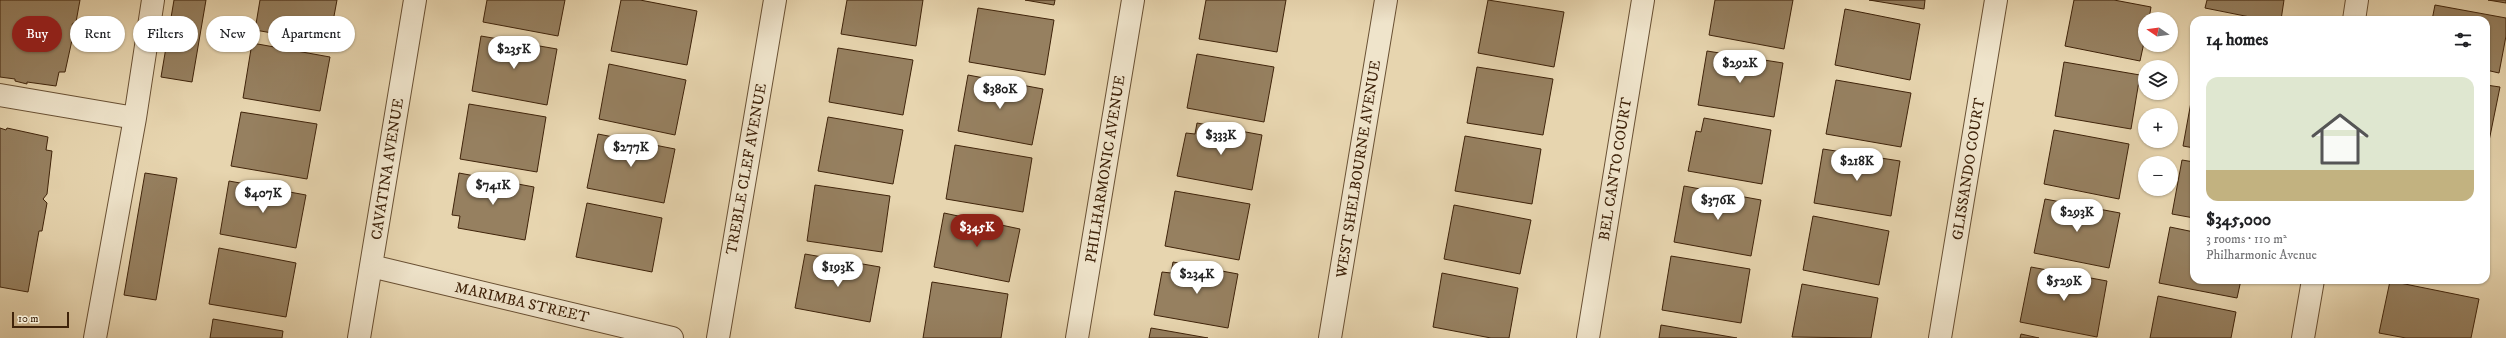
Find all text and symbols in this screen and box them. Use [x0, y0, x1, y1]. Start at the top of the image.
north arrow [2138, 12, 2178, 52]
map controls [2138, 12, 2178, 196]
chip: Buy [12, 16, 62, 52]
chip: Rent [70, 16, 125, 52]
chip: Filters [133, 16, 198, 52]
chip: New [206, 16, 260, 52]
chip: Apartment [268, 16, 355, 52]
text: 14 homes [2206, 29, 2268, 51]
icon: filters [2452, 29, 2474, 51]
pin: $235K [486, 36, 542, 70]
text: $235K [497, 41, 531, 57]
pin: $292K [1712, 50, 1768, 84]
text: $292K [1722, 55, 1758, 71]
street label: WEST SHELBOURNE AVENUE [1332, 58, 1385, 280]
button: layers [2138, 60, 2178, 100]
street label: PHILHARMONIC AVENUE [1081, 74, 1130, 264]
pin: $380K [972, 76, 1028, 110]
text: $380K [983, 81, 1017, 97]
street label: TREBLE CLEF AVENUE [722, 82, 771, 256]
street label: CAVATINA AVENUE [367, 96, 408, 241]
street label: BEL CANTO COURT [1595, 96, 1636, 242]
street label: GLISSANDO COURT [1948, 96, 1989, 241]
icon: home [2304, 103, 2376, 175]
button: + [2138, 108, 2178, 148]
pin: $333K [1193, 122, 1249, 156]
text: $333K [1206, 127, 1236, 143]
pin: $277K [603, 134, 659, 168]
text: $277K [613, 139, 649, 155]
pin: $218K [1829, 148, 1885, 182]
text: $218K [1840, 153, 1874, 169]
button: − [2138, 156, 2178, 196]
pin: $741K [465, 172, 521, 206]
text: $741K [475, 177, 511, 193]
pin: $407K [235, 180, 291, 214]
text: $407K [244, 185, 282, 201]
pin: $376K [1690, 187, 1746, 221]
text: $376K [1701, 192, 1735, 208]
pin: $293K [2049, 199, 2105, 233]
text: $293K [2060, 204, 2094, 220]
text: $345,000 [2206, 209, 2271, 231]
pin: $345K [949, 214, 1005, 248]
text: $345K [960, 219, 994, 235]
text: 3 rooms · 110 m² [2206, 231, 2287, 247]
text: Philharmonic Avenue [2206, 247, 2317, 263]
pin: $193K [810, 254, 866, 288]
text: $193K [822, 259, 854, 275]
pin: $234K [1169, 261, 1225, 295]
text: $234K [1180, 266, 1214, 282]
pin: $529K [2036, 268, 2092, 302]
text: $529K [2046, 273, 2082, 289]
street label: MARIMBA STREET [453, 278, 591, 327]
scale bar [12, 310, 69, 329]
text: 10 m [18, 312, 39, 326]

